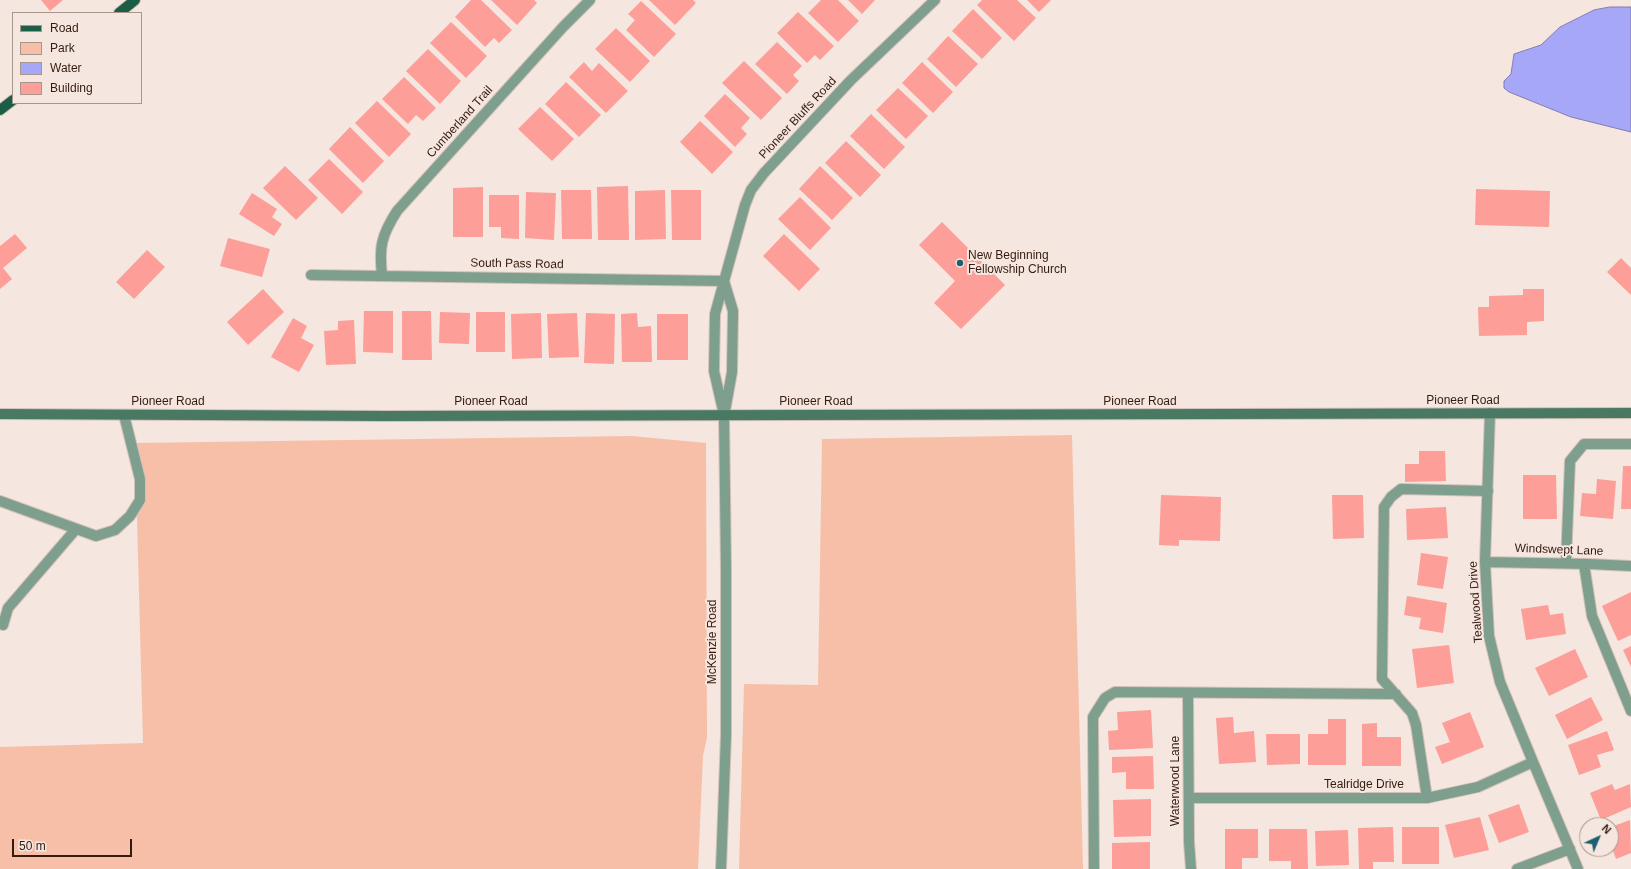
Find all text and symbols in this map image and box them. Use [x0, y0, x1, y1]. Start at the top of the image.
legend [12, 12, 142, 104]
text: Road [50, 21, 79, 35]
text: Park [50, 41, 75, 55]
text: Water [50, 61, 82, 75]
street label: Pioneer Bluffs Road [756, 74, 840, 162]
text: Building [50, 81, 93, 95]
street label: Cumberland Trail [424, 83, 496, 161]
place label: New Beginning Fellowship Church [968, 249, 1067, 277]
street label: South Pass Road [470, 256, 564, 272]
marker: New Beginning Fellowship Church [955, 258, 965, 268]
street label: Pioneer Road [1426, 394, 1500, 408]
street label: Pioneer Road [131, 395, 205, 409]
street label: Pioneer Road [454, 395, 528, 409]
street label: Pioneer Road [779, 395, 853, 409]
street label: Pioneer Road [1103, 395, 1177, 409]
street label: Windswept Lane [1514, 541, 1604, 559]
street label: Tealwood Drive [1466, 561, 1486, 643]
street label: McKenzie Road [706, 600, 720, 684]
street label: Waterwood Lane [1169, 736, 1183, 826]
street label: Tealridge Drive [1324, 778, 1404, 792]
north arrow [1579, 817, 1619, 857]
text: N [1600, 822, 1614, 836]
scale bar [14, 831, 134, 857]
text: 50 m [19, 839, 46, 853]

